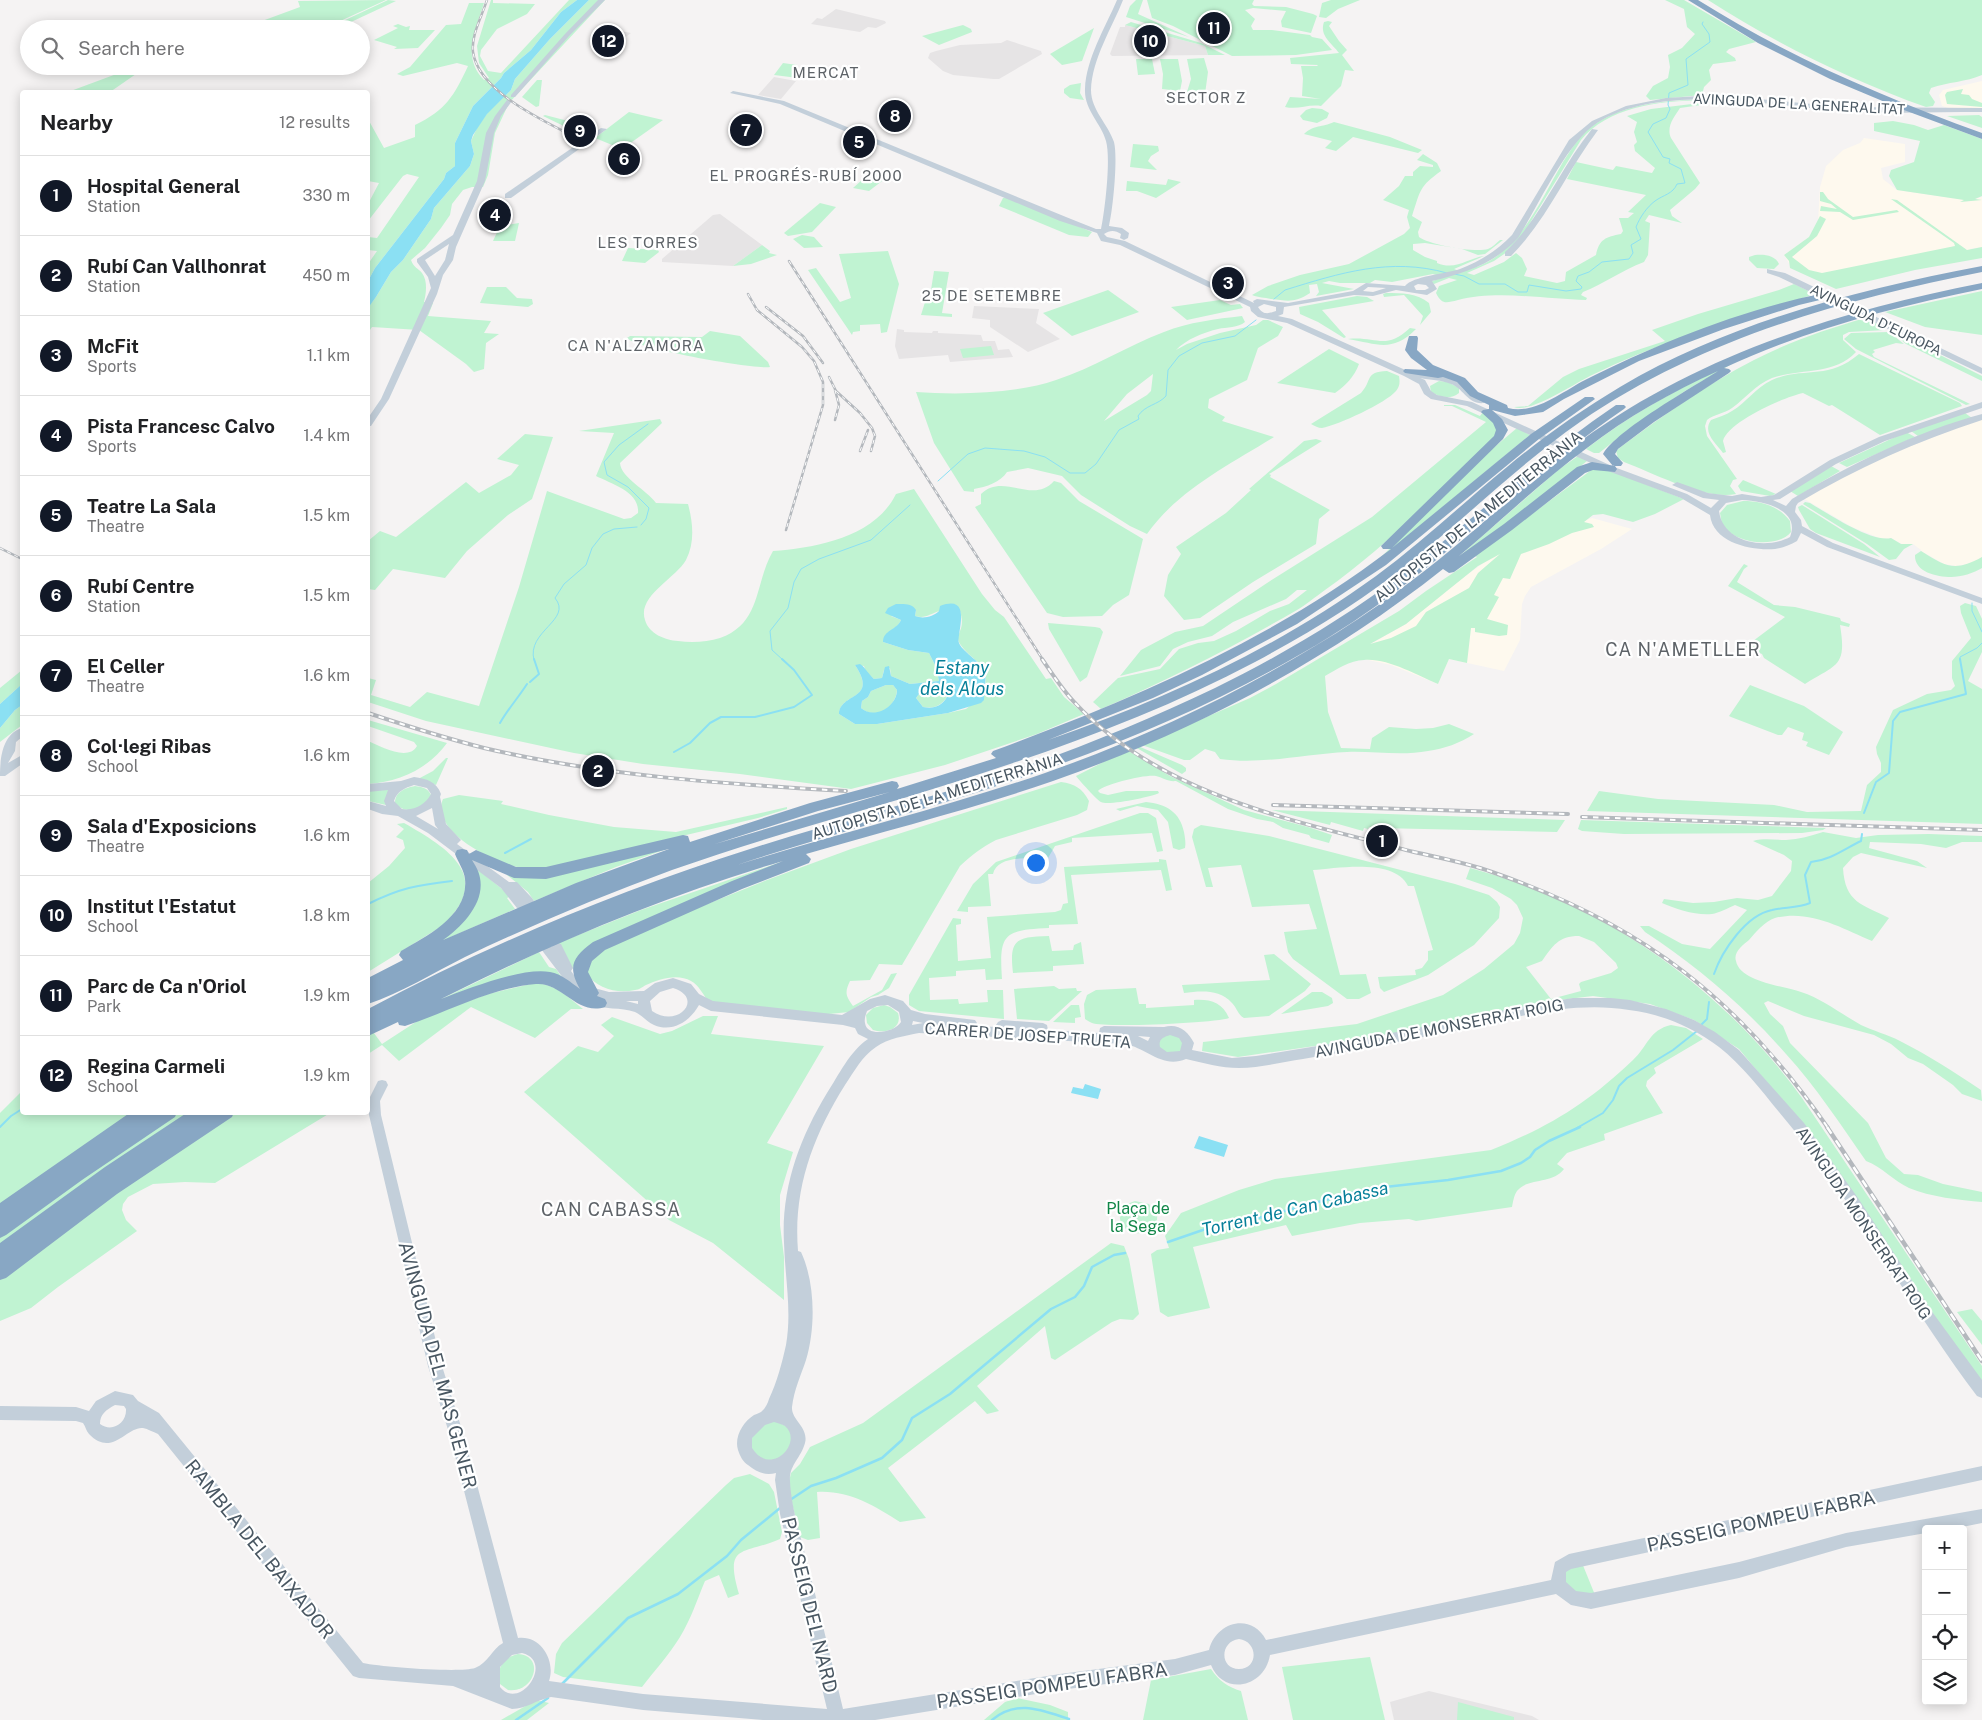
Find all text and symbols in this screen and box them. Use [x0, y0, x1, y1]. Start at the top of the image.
pin: 11 [1198, 9, 1230, 47]
search box [20, 20, 370, 75]
pin: 12 [592, 22, 624, 60]
pin: 10 [1134, 22, 1166, 60]
icon: search [38, 34, 66, 62]
text: Search here [78, 37, 185, 59]
district label: MERCAT [792, 64, 860, 81]
district label: SECTOR Z [1166, 89, 1246, 106]
street label: AVINGUDA DE LA GENERALITAT [1693, 90, 1905, 118]
pin: 8 [879, 97, 911, 135]
text: Nearby [40, 110, 113, 135]
pin: 7 [730, 111, 762, 149]
pin: 9 [564, 112, 596, 150]
text: 12 results [279, 113, 350, 132]
pin: 5 [843, 123, 875, 161]
pin: 6 [608, 140, 640, 178]
district label: EL PROGRÉS-RUBÍ 2000 [709, 167, 903, 184]
text: Hospital General [87, 175, 240, 197]
text: 1 [53, 186, 59, 205]
text: 330 m [303, 186, 350, 205]
pin: 4 [479, 196, 511, 234]
text: Station [87, 197, 141, 216]
district label: LES TORRES [597, 234, 699, 251]
text: Rubí Can Vallhonrat [87, 255, 266, 277]
pin: 3 [1212, 264, 1244, 302]
text: 2 [51, 266, 61, 285]
text: 450 m [302, 266, 350, 285]
text: Station [87, 277, 141, 296]
street label: AVINGUDA D'EUROPA [1808, 281, 1944, 359]
district label: 25 DE SETEMBRE [922, 287, 1062, 304]
text: McFit [87, 335, 139, 357]
district label: CA N'ALZAMORA [567, 337, 705, 354]
text: 3 [51, 346, 61, 365]
text: 1.1 km [307, 346, 350, 365]
text: Sports [87, 357, 137, 376]
text: Pista Francesc Calvo [87, 415, 275, 437]
text: 4 [51, 426, 61, 445]
text: 1.4 km [303, 426, 350, 445]
street label: AUTOPISTA DE LA MEDITERRÀNIA [1370, 426, 1586, 606]
text: Sports [87, 437, 137, 456]
text: Teatre La Sala [87, 495, 216, 517]
text: 5 [51, 506, 61, 525]
text: 1.5 km [303, 506, 350, 525]
text: Theatre [87, 517, 145, 536]
text: Rubí Centre [87, 575, 195, 597]
text: 6 [51, 586, 61, 605]
text: 1.5 km [303, 586, 350, 605]
text: Station [87, 597, 141, 616]
district label: CA N'AMETLLER [1605, 639, 1761, 660]
text: El Celler [87, 655, 165, 677]
water label: Estany dels Alous [920, 657, 1004, 699]
text: 7 [51, 666, 61, 685]
text: 1.6 km [303, 666, 350, 685]
text: Theatre [87, 677, 145, 696]
text: Col·legi Ribas [87, 735, 211, 757]
text: 8 [51, 746, 61, 765]
text: 1.6 km [303, 746, 350, 765]
street label: AUTOPISTA DE LA MEDITERRÀNIA [809, 748, 1065, 844]
pin: 2 [582, 752, 614, 790]
text: School [87, 757, 138, 776]
text: Sala d'Exposicions [87, 815, 256, 837]
pin: 1 [1366, 822, 1398, 860]
text: 9 [51, 826, 61, 845]
text: 1.6 km [303, 826, 350, 845]
text: Theatre [87, 837, 145, 856]
your location [1023, 850, 1049, 876]
text: Institut l'Estatut [87, 895, 236, 917]
text: 10 [47, 906, 65, 925]
text: 1.8 km [303, 906, 350, 925]
text: School [87, 917, 138, 936]
text: Parc de Ca n'Oriol [87, 975, 247, 997]
text: 11 [49, 986, 63, 1005]
text: 1.9 km [303, 986, 350, 1005]
street label: AVINGUDA DE MONSERRAT ROIG [1313, 995, 1565, 1062]
text: Park [87, 997, 121, 1016]
street label: CARRER DE JOSEP TRUETA [924, 1019, 1132, 1052]
text: Regina Carmeli [87, 1055, 225, 1077]
text: 12 [47, 1066, 65, 1085]
text: 1.9 km [303, 1066, 350, 1085]
text: School [87, 1077, 138, 1096]
street label: AVINGUDA MONSERRAT ROIG [1792, 1123, 1935, 1323]
water label: Torrent de Can Cabassa [1199, 1177, 1390, 1240]
district label: CAN CABASSA [541, 1199, 681, 1220]
park label: Plaça de la Sega [1106, 1199, 1170, 1236]
street label: AVINGUDA DEL MAS GENER [394, 1239, 482, 1491]
street label: RAMBLA DEL BAIXADOR [181, 1455, 339, 1643]
street label: PASSEIG POMPEU FABRA [1645, 1486, 1877, 1556]
street label: PASSEIG DEL NARD [778, 1515, 842, 1695]
map controls [1922, 1525, 1967, 1705]
button: + [1922, 1525, 1967, 1570]
button: − [1922, 1570, 1967, 1615]
button: locate [1922, 1615, 1967, 1660]
street label: PASSEIG POMPEU FABRA [935, 1658, 1169, 1712]
button: layers [1922, 1660, 1967, 1705]

